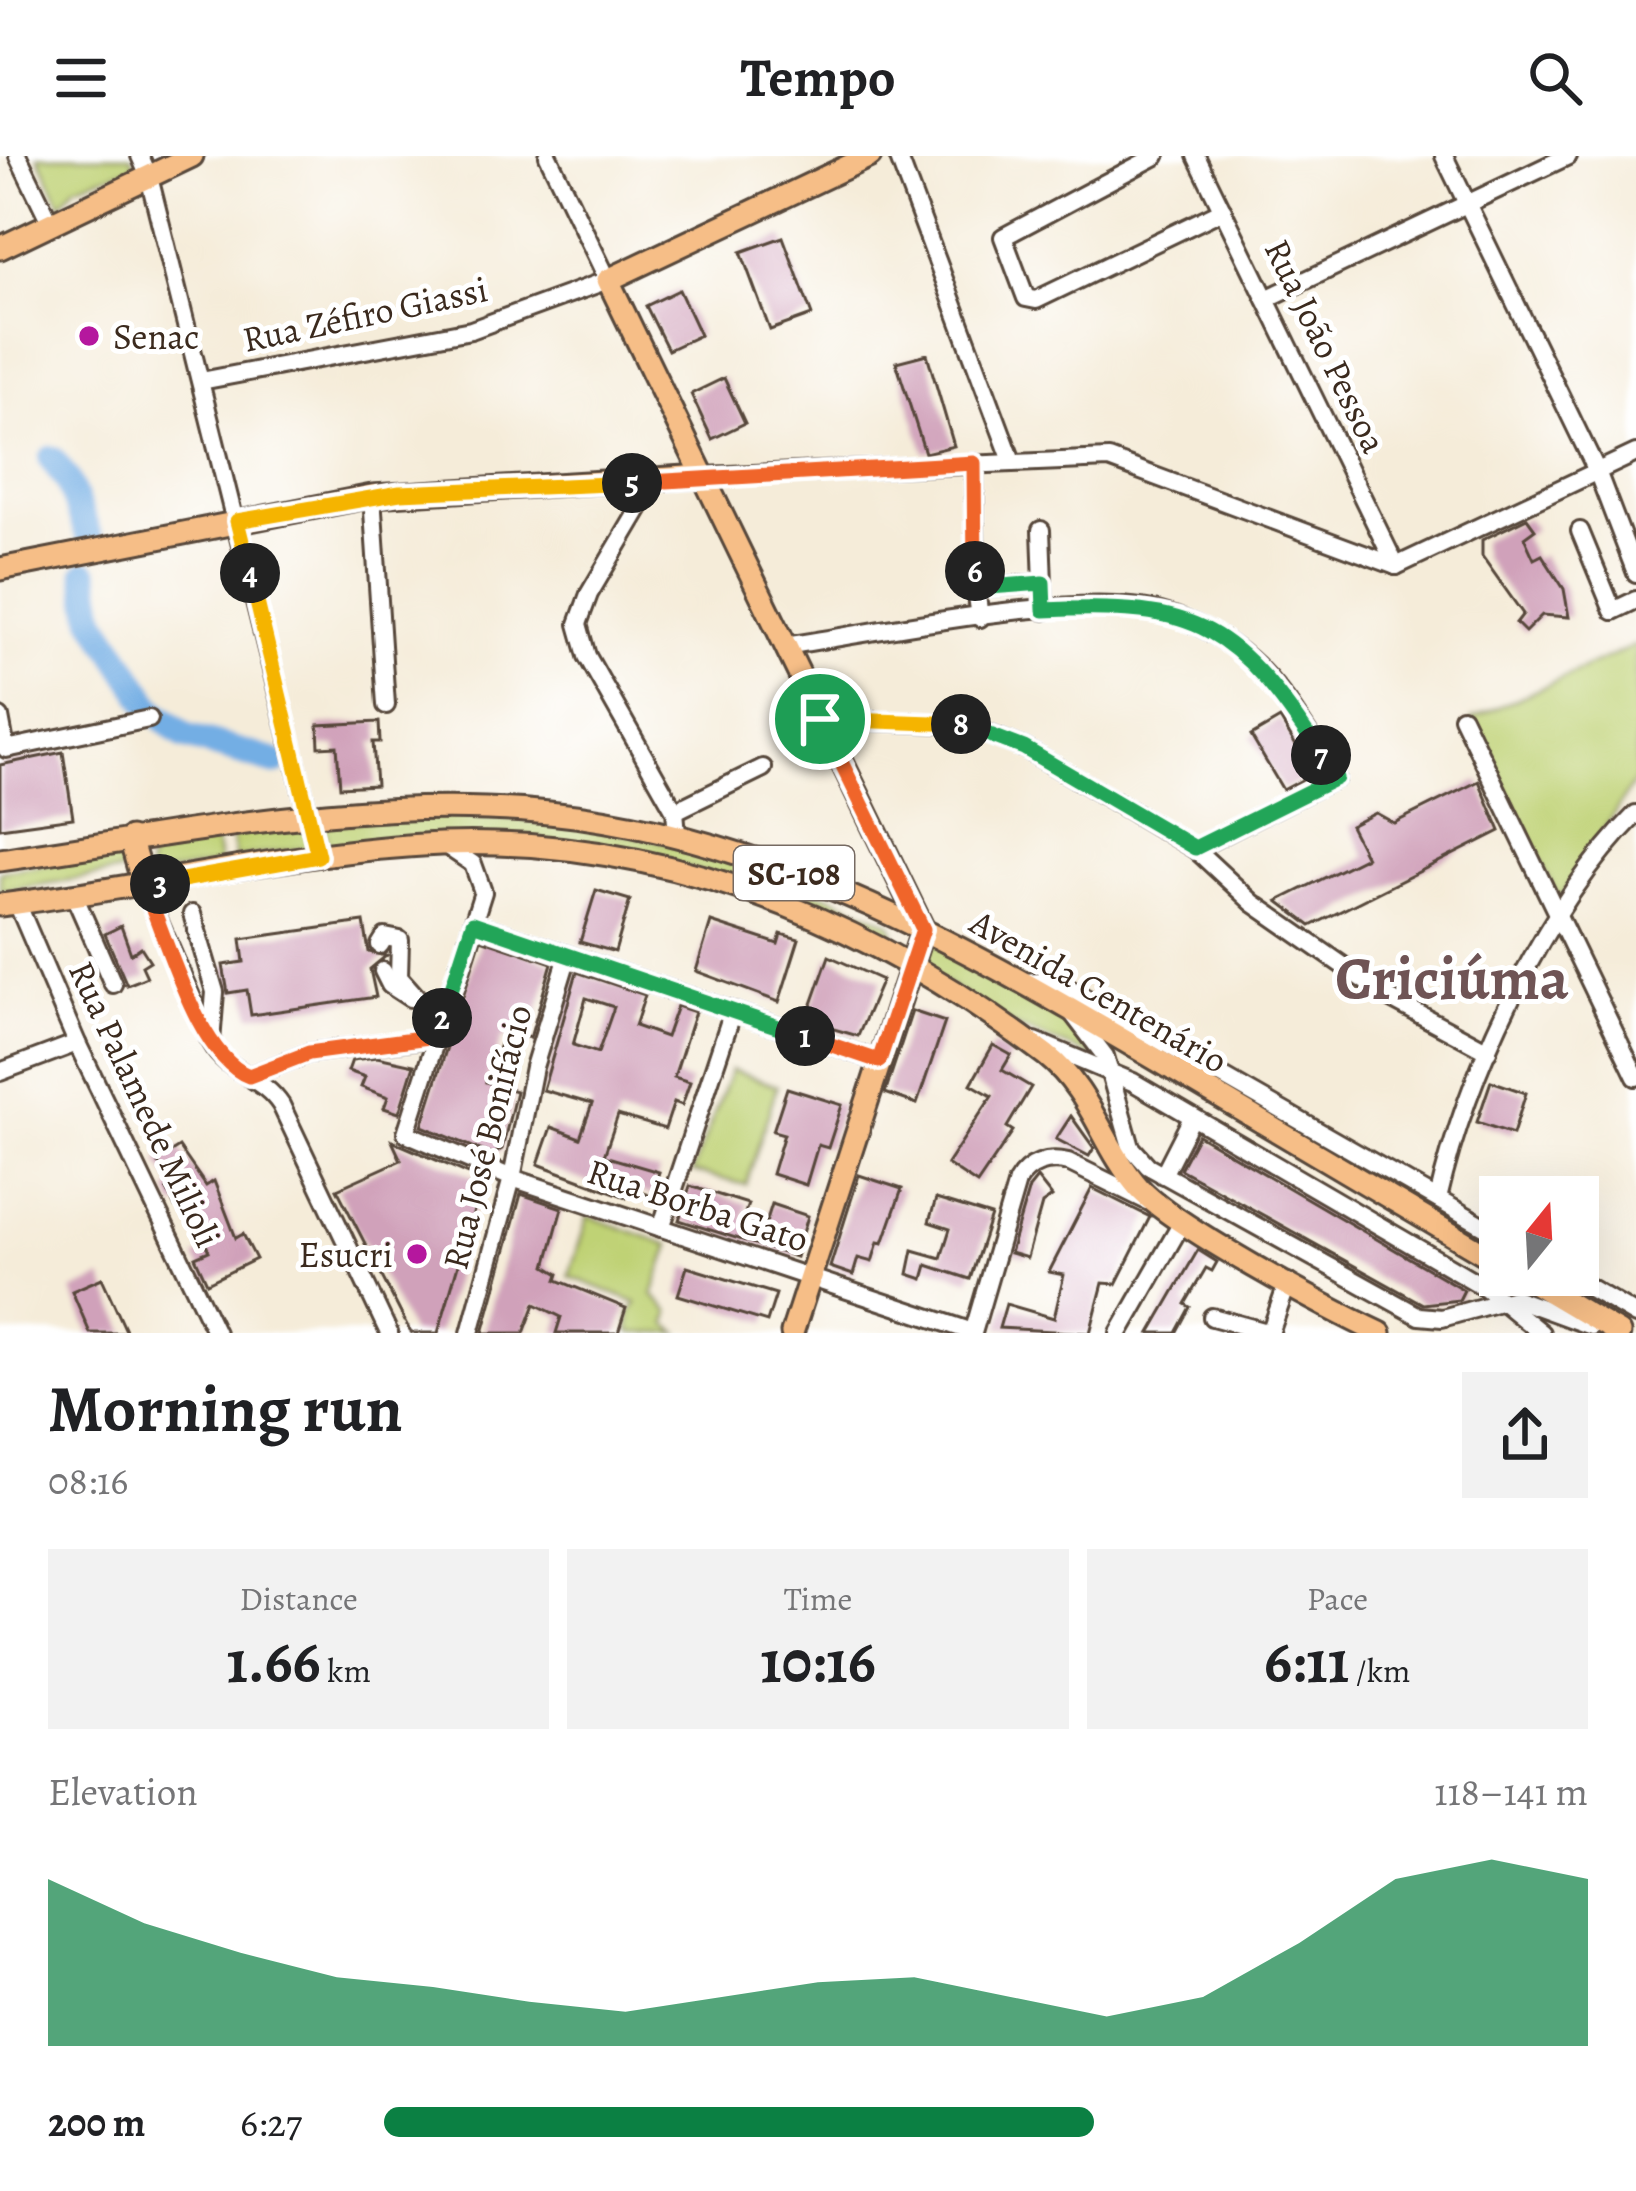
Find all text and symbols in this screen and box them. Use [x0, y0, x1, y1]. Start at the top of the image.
text: Tempo [740, 41, 896, 115]
icon: menu [48, 45, 114, 111]
icon: search [1522, 45, 1588, 111]
street label: Rua João Pessoa [1253, 231, 1399, 461]
street label: Rua Zéfiro Giassi [238, 264, 492, 364]
place label: Senac [113, 312, 199, 361]
marker: Senac [76, 323, 102, 349]
pin: 5 [602, 453, 662, 513]
text: 5 [625, 460, 639, 505]
pin: 6 [945, 541, 1005, 601]
pin: 4 [220, 543, 280, 603]
text: 6 [967, 548, 983, 593]
text: 4 [242, 550, 258, 595]
pin [769, 668, 871, 770]
icon: arrive [787, 686, 853, 752]
pin: 8 [931, 694, 991, 754]
text: 8 [953, 701, 969, 746]
pin: 7 [1291, 725, 1351, 785]
text: 7 [1314, 732, 1328, 777]
road number: SC-108 [734, 846, 854, 900]
pin: 3 [130, 854, 190, 914]
text: 3 [153, 861, 167, 906]
street label: Avenida Centenário [961, 897, 1236, 1084]
district label: Criciúma [1335, 938, 1569, 1020]
street label: Rua Palamede Milioli [57, 953, 233, 1255]
pin: 2 [412, 988, 472, 1048]
text: 2 [434, 995, 450, 1040]
street label: Rua José Bonifácio [430, 1000, 544, 1274]
pin: 1 [775, 1006, 835, 1066]
text: 1 [799, 1013, 811, 1058]
street label: Rua Borba Gato [581, 1146, 815, 1264]
north arrow [1479, 1176, 1599, 1296]
map controls [1479, 1176, 1599, 1296]
place label: Esucri [299, 1230, 393, 1279]
marker: Esucri [404, 1241, 430, 1267]
text: Morning run [48, 1364, 403, 1454]
button: share [1462, 1372, 1588, 1498]
text: 08:16 [48, 1454, 128, 1507]
text: Distance [239, 1576, 358, 1621]
text: Time [784, 1576, 852, 1621]
text: Pace [1307, 1576, 1368, 1621]
text: 1.66 [226, 1621, 320, 1703]
text: 10:16 [760, 1621, 876, 1703]
text: 6:11 [1264, 1621, 1349, 1703]
text: km [320, 1648, 371, 1693]
text: /km [1349, 1648, 1411, 1693]
text: Elevation [48, 1765, 198, 1818]
text: 118–141 m [1434, 1765, 1588, 1818]
text: 200 m [48, 2096, 146, 2149]
text: 6:27 [240, 2096, 302, 2149]

